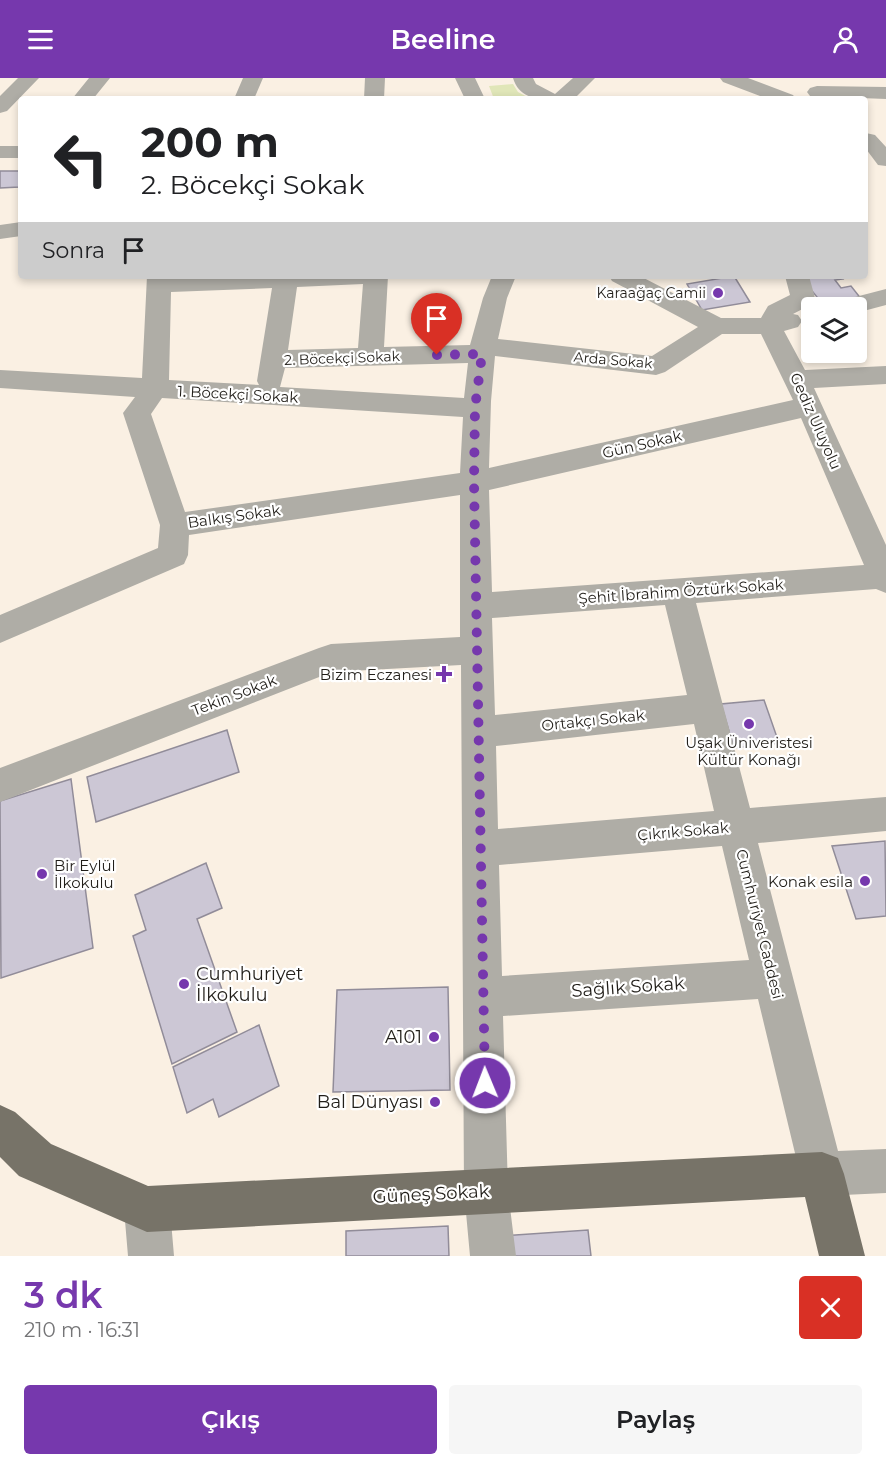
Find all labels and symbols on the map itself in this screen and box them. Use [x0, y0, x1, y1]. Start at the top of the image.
place label: Karaağaç Camii [597, 284, 706, 302]
marker: Karaağaç Camii [711, 286, 725, 300]
pin [411, 293, 462, 355]
street label: 2. Böcekçi Sokak [284, 347, 401, 369]
street label: Arda Sokak [573, 348, 654, 372]
street label: Gediz Uluyolu [786, 370, 846, 472]
street label: 1. Böcekçi Sokak [177, 381, 299, 407]
street label: Gün Sokak [600, 426, 684, 462]
street label: Balkış Sokak [186, 500, 282, 532]
street label: Şehit İbrahim Öztürk Sokak [578, 574, 784, 608]
place label: Bizim Eczanesi [320, 665, 432, 684]
marker: Bizim Eczanesi [437, 667, 451, 681]
street label: Tekin Sokak [189, 670, 279, 720]
street label: Ortakçı Sokak [540, 705, 646, 735]
marker: Uşak Üniveristesi Kültür Konağı [742, 717, 756, 731]
place label: Uşak Üniveristesi Kültür Konağı [685, 733, 813, 769]
street label: Çıkrık Sokak [637, 818, 729, 844]
street label: Cumhuriyet Caddesi [732, 847, 788, 1001]
place label: Bir Eylül İlkokulu [54, 856, 116, 892]
marker: Bir Eylül İlkokulu [35, 867, 49, 881]
place label: Konak esila [768, 872, 853, 891]
marker: Konak esila [858, 874, 872, 888]
place label: Cumhuriyet İlkokulu [196, 963, 303, 1006]
street label: Sağlık Sokak [571, 972, 686, 1002]
marker: Cumhuriyet İlkokulu [177, 977, 191, 991]
place label: A101 [385, 1026, 422, 1048]
marker: A101 [427, 1030, 441, 1044]
position arrow [453, 1051, 517, 1115]
place label: Bal Dünyası [317, 1091, 423, 1113]
marker: Bal Dünyası [428, 1095, 442, 1109]
street label: Güneş Sokak [372, 1180, 490, 1208]

